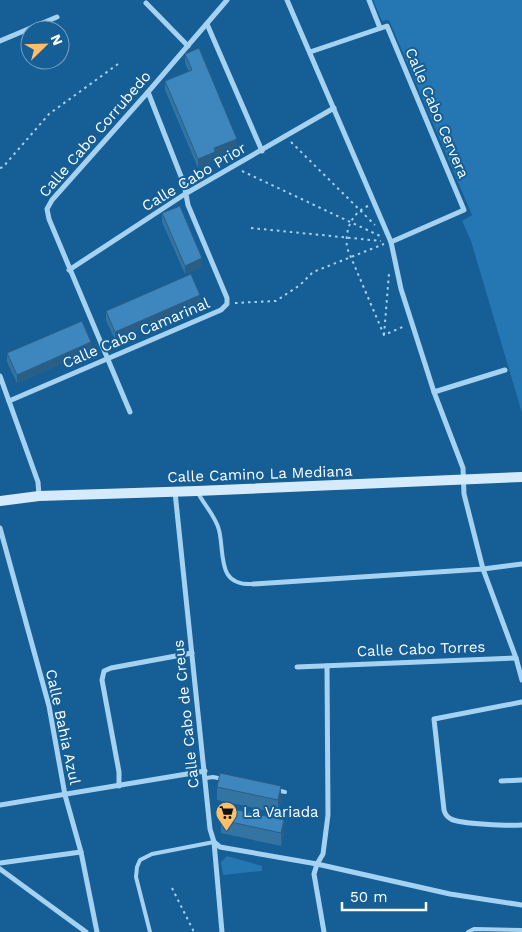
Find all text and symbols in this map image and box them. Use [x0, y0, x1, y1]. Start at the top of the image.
north arrow [20, 20, 70, 70]
text: N [48, 32, 66, 48]
street label: Calle Cabo Cervera [401, 45, 473, 181]
street label: Calle Cabo Corrubedo [35, 67, 155, 201]
street label: Calle Cabo Prior [139, 139, 249, 215]
street label: Calle Cabo Camarinal [60, 294, 213, 372]
street label: Calle Camino La Mediana [167, 462, 353, 486]
street label: Calle Cabo Torres [356, 638, 486, 660]
street label: Calle Cabo de Creus [169, 639, 203, 789]
street label: Calle Bahia Azul [42, 668, 84, 787]
supermarket icon: La Variada [215, 800, 239, 831]
place label: La Variada [243, 803, 319, 821]
scale bar [342, 880, 426, 912]
text: 50 m [350, 888, 387, 906]

